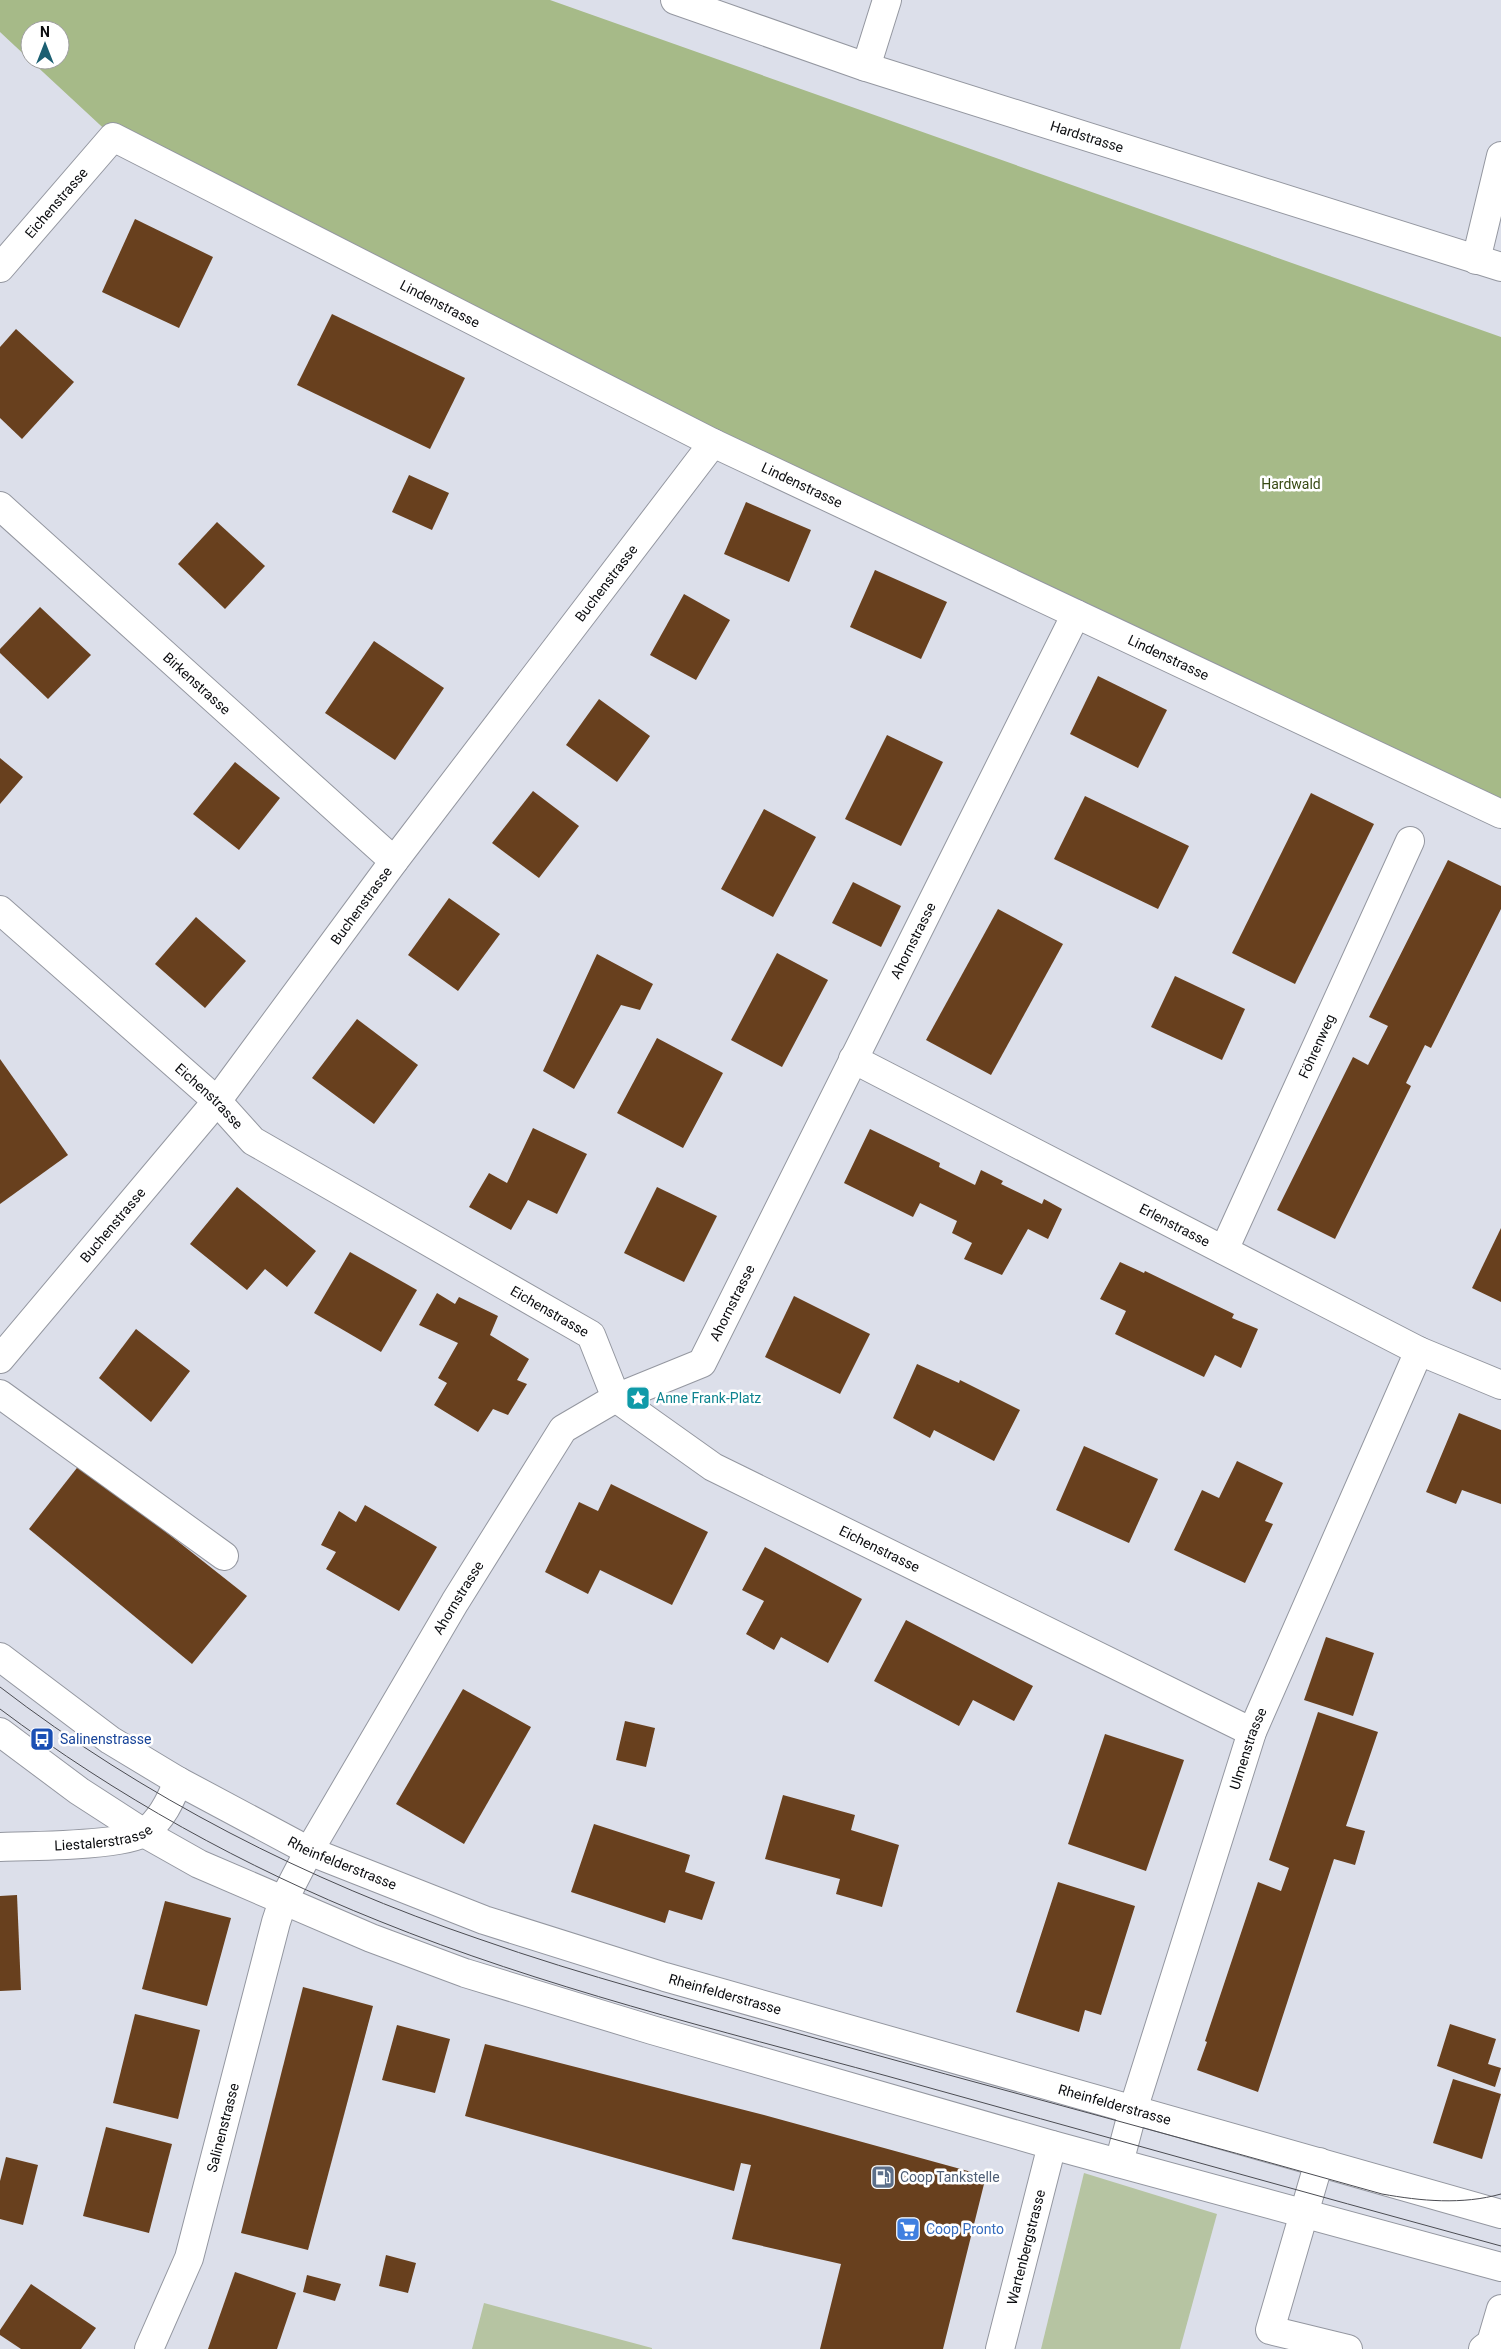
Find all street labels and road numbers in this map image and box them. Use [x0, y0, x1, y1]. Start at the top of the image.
street label: Hardstrasse [1048, 118, 1126, 156]
street label: Eichenstrasse [22, 165, 91, 241]
street label: Lindenstrasse [397, 277, 483, 331]
street label: Lindenstrasse [759, 459, 845, 511]
street label: Buchenstrasse [572, 541, 641, 625]
street label: Lindenstrasse [1125, 632, 1212, 683]
street label: Birkenstrasse [160, 649, 234, 718]
street label: Buchenstrasse [327, 864, 395, 948]
street label: Ahornstrasse [887, 900, 939, 981]
street label: Föhrenweg [1295, 1011, 1338, 1081]
street label: Eichenstrasse [172, 1060, 246, 1132]
street label: Buchenstrasse [77, 1185, 149, 1266]
street label: Erlenstrasse [1137, 1200, 1213, 1250]
street label: Ahornstrasse [706, 1262, 758, 1344]
street label: Eichenstrasse [508, 1283, 592, 1340]
street label: Eichenstrasse [837, 1522, 922, 1575]
street label: Ahornstrasse [430, 1558, 487, 1637]
street label: Ulmenstrasse [1226, 1705, 1270, 1792]
street label: Liestalerstrasse [54, 1821, 156, 1853]
street label: Rheinfelderstrasse [285, 1833, 399, 1893]
street label: Rheinfelderstrasse [667, 1970, 783, 2018]
street label: Salinenstrasse [204, 2081, 242, 2174]
street label: Rheinfelderstrasse [1056, 2081, 1173, 2128]
street label: Wartenbergstrasse [1004, 2188, 1048, 2307]

